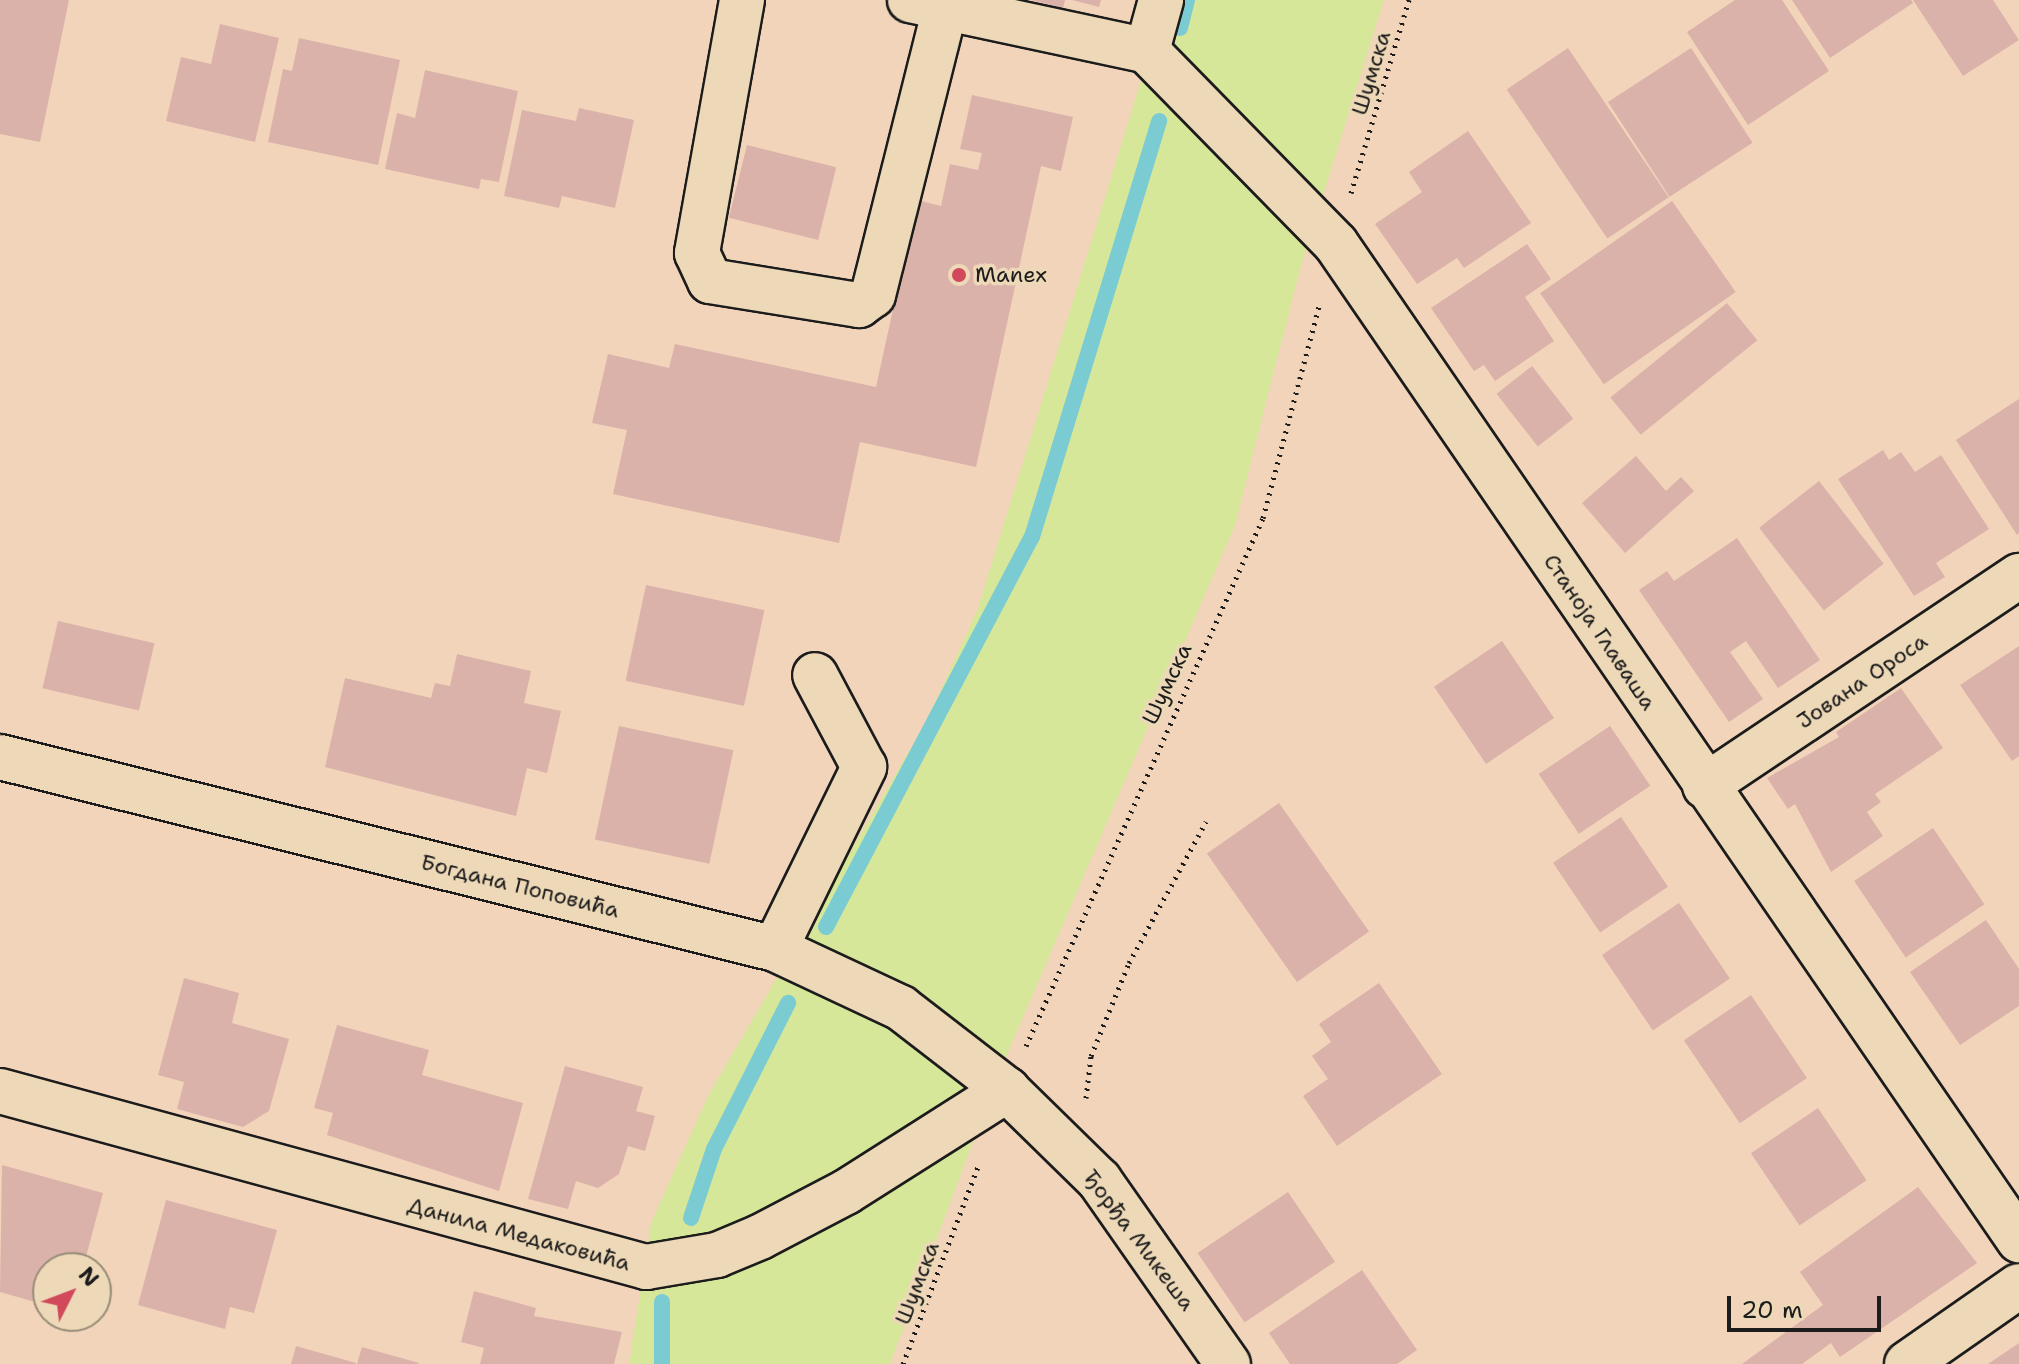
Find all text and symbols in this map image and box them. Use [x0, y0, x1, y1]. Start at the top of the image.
street label: Шумска [1346, 28, 1396, 118]
place label: Manex [975, 262, 1047, 288]
marker: Manex [950, 266, 968, 284]
street label: Станоја Главаша [1538, 549, 1662, 715]
street label: Јована Ороса [1792, 628, 1932, 734]
street label: Шумска [1137, 639, 1197, 729]
street label: Богдана Поповића [418, 849, 622, 923]
street label: Ђорђа Микеша [1077, 1164, 1201, 1316]
street label: Данила Медаковића [405, 1192, 633, 1276]
street label: Шумска [889, 1238, 945, 1328]
north arrow [32, 1252, 112, 1332]
text: N [72, 1261, 105, 1293]
scale bar [1731, 1280, 1885, 1330]
text: 20 m [1741, 1294, 1803, 1326]

